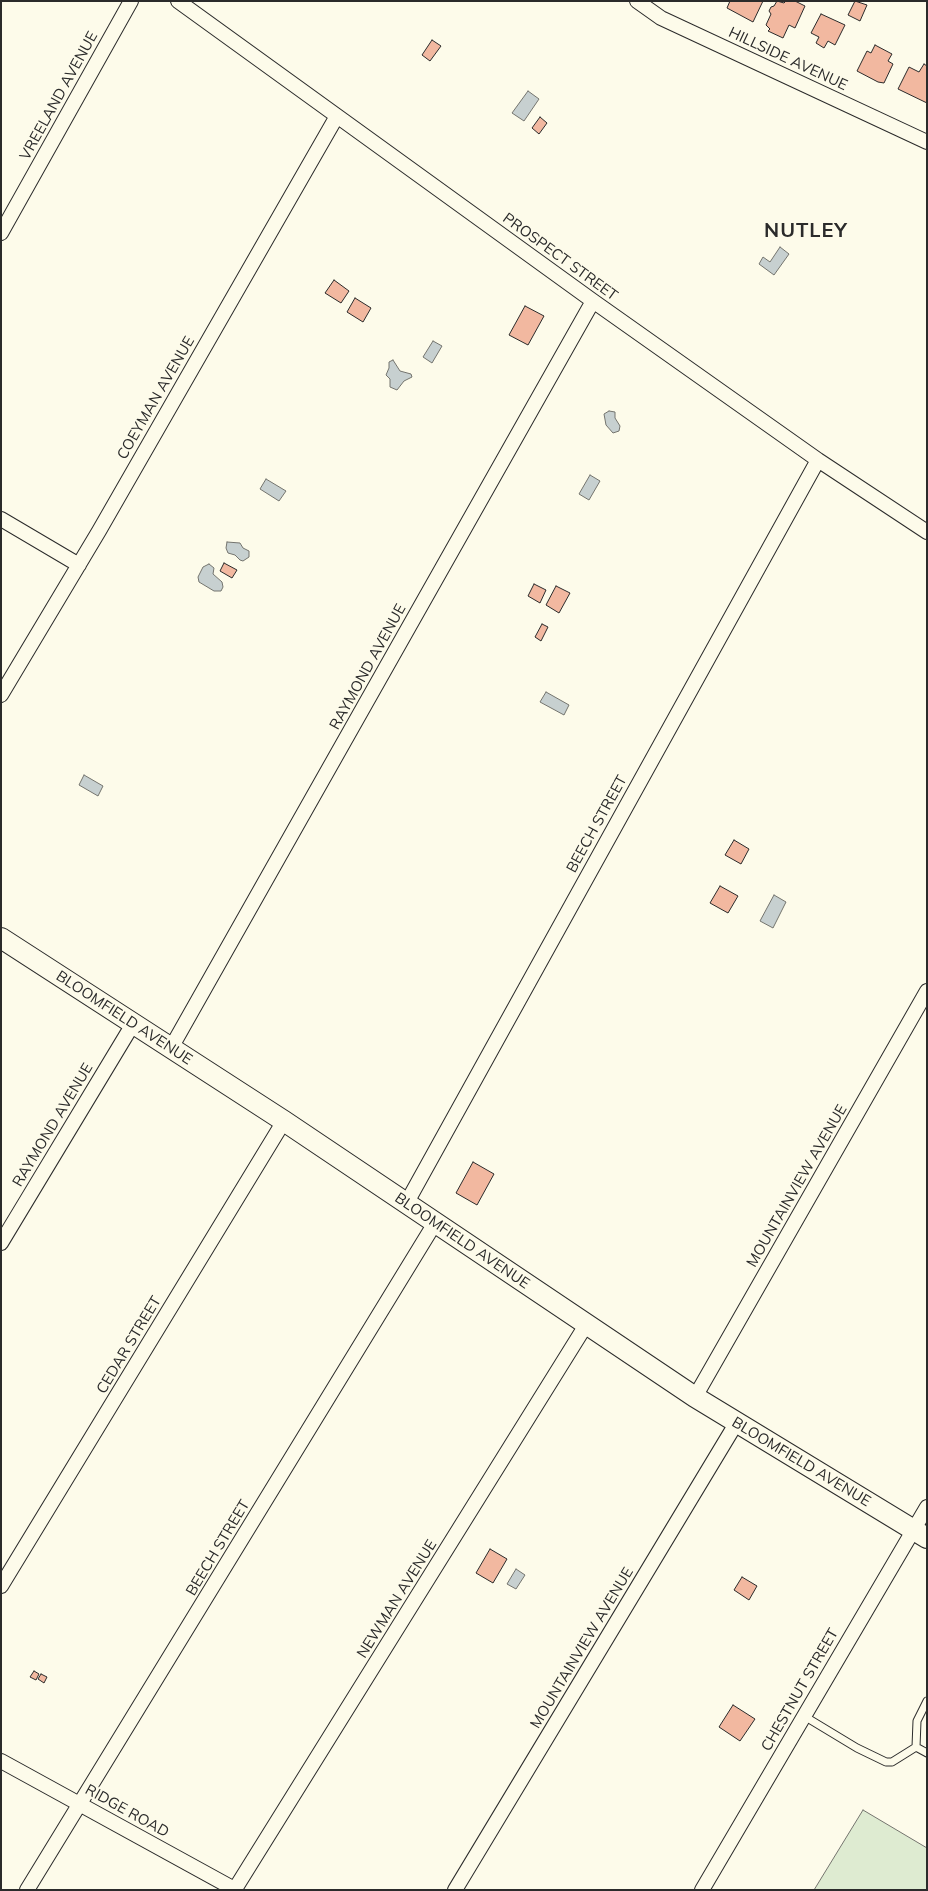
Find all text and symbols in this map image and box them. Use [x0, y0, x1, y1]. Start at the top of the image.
street label: HILLSIDE AVENUE [726, 24, 850, 94]
street label: VREELAND AVENUE [16, 29, 102, 163]
street label: PROSPECT STREET [499, 209, 621, 305]
district label: NUTLEY [763, 219, 849, 243]
street label: COEYMAN AVENUE [113, 333, 199, 463]
street label: RAYMOND AVENUE [326, 601, 410, 733]
street label: BEECH STREET [563, 772, 631, 876]
street label: BLOOMFIELD AVENUE [53, 967, 195, 1069]
street label: RAYMOND AVENUE [9, 1060, 97, 1190]
street label: MOUNTAINVIEW AVENUE [743, 1101, 851, 1271]
street label: BLOOMFIELD AVENUE [391, 1189, 533, 1293]
street label: CEDAR STREET [93, 1293, 165, 1397]
street label: BLOOMFIELD AVENUE [728, 1413, 874, 1511]
street label: BEECH STREET [182, 1497, 254, 1599]
street label: NEWMAN AVENUE [353, 1537, 441, 1661]
street label: MOUNTAINVIEW AVENUE [527, 1564, 637, 1732]
street label: CHESTNUT STREET [758, 1625, 842, 1755]
street label: RIDGE ROAD [82, 1781, 172, 1841]

